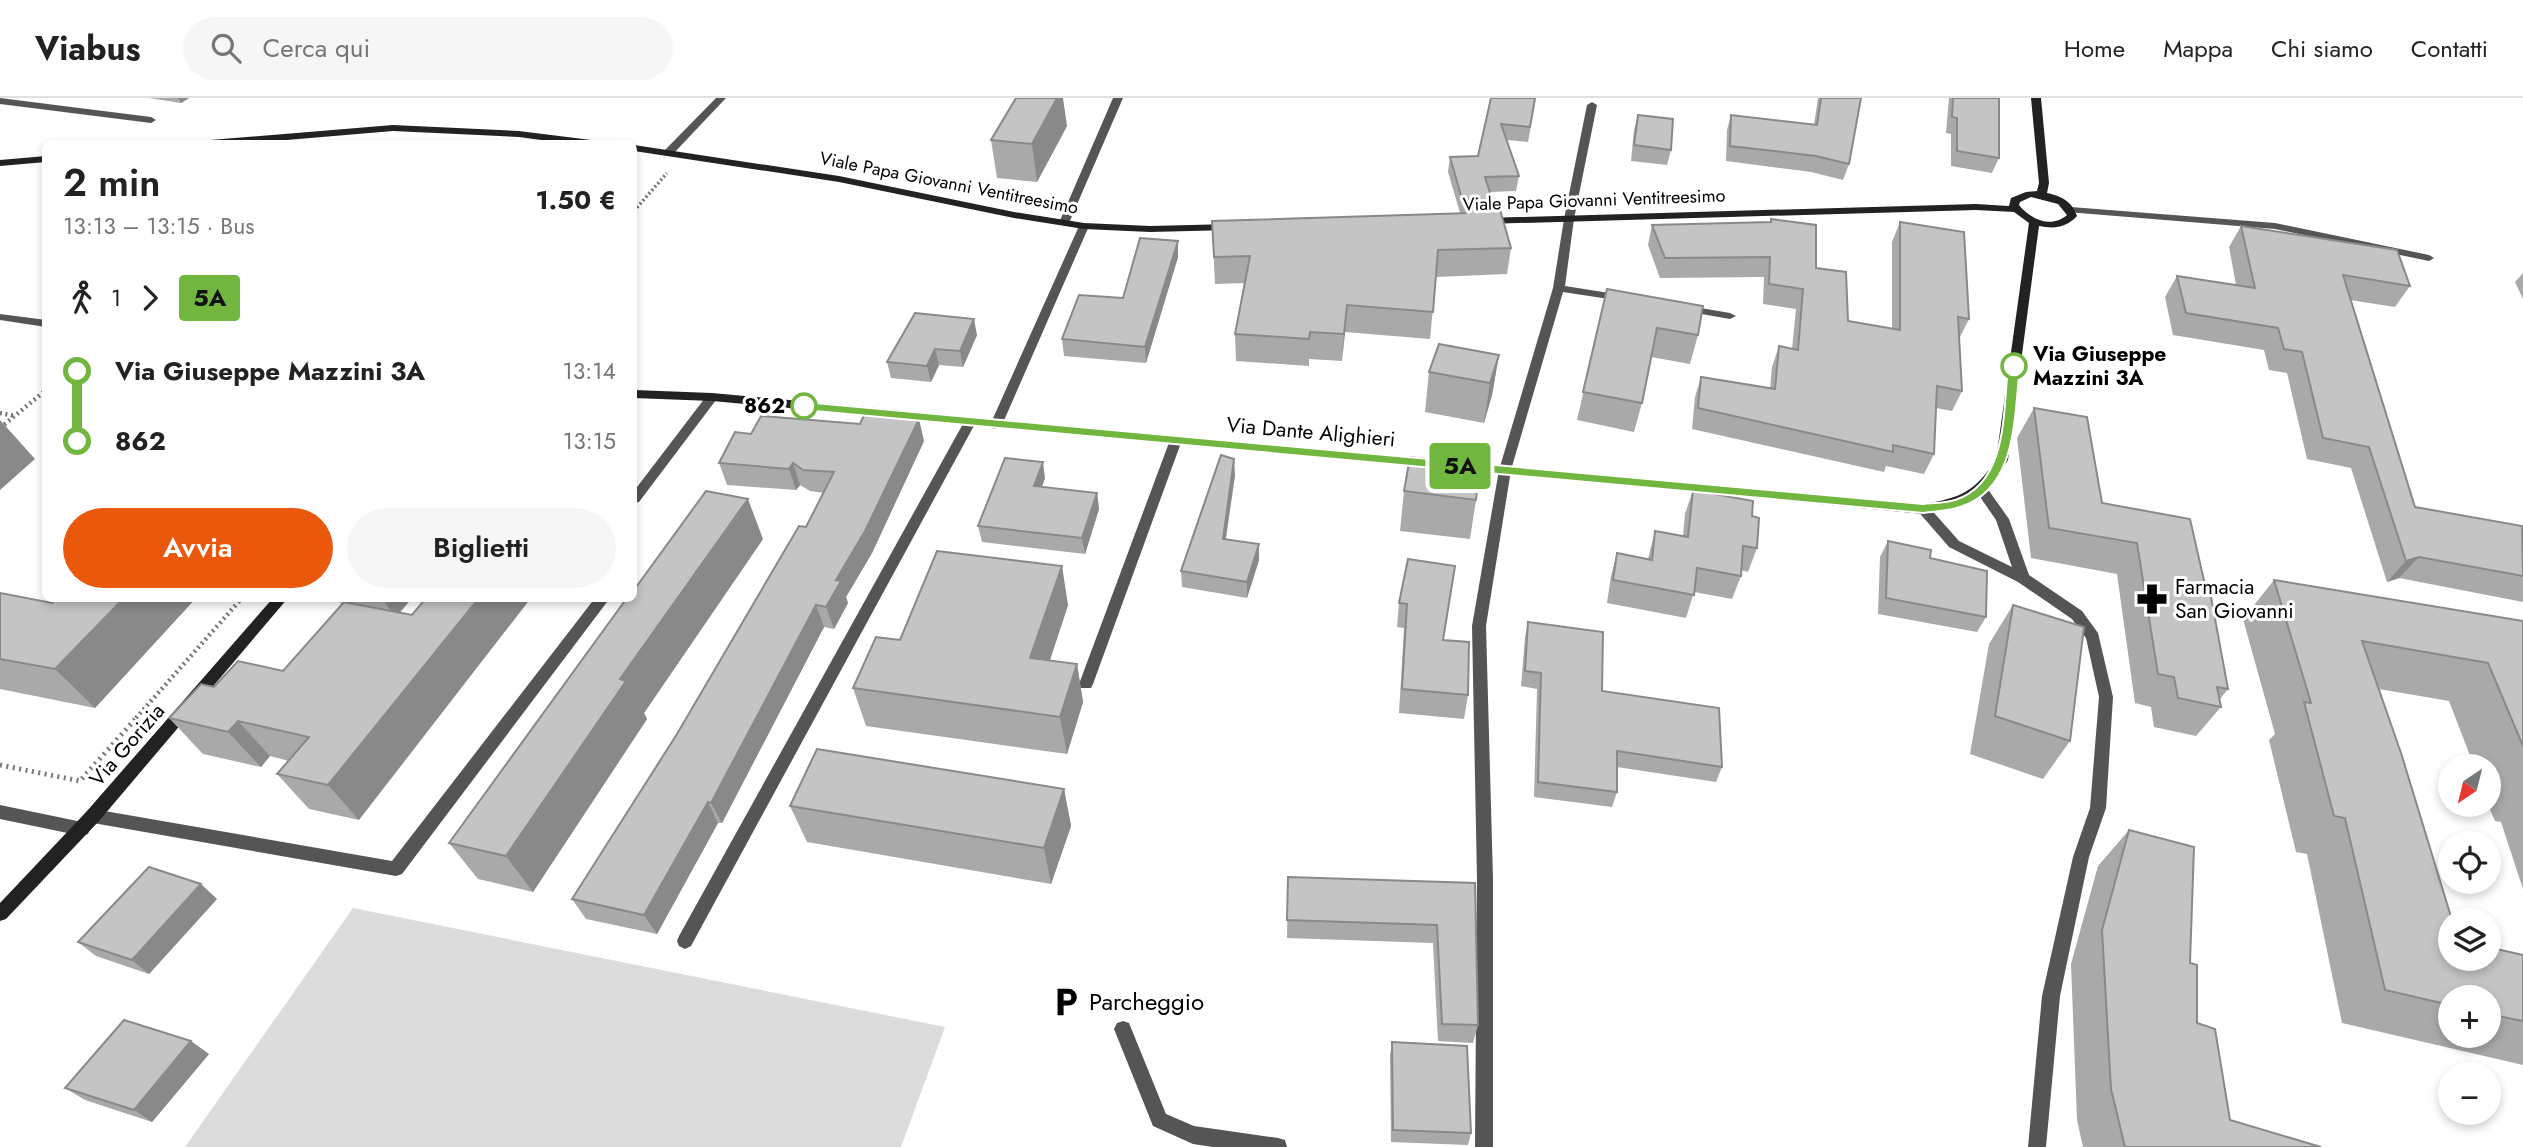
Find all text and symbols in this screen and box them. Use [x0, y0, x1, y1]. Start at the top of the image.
search box [183, 17, 673, 80]
text: Viabus [35, 25, 141, 72]
icon: search [207, 29, 245, 67]
text: Cerca qui [263, 29, 370, 67]
text: Home [2064, 31, 2125, 66]
text: Mappa [2163, 31, 2233, 66]
text: Chi siamo [2271, 31, 2373, 66]
text: Contatti [2411, 31, 2488, 66]
street label: Viale Papa Giovanni Ventitreesimo [818, 145, 1081, 221]
text: 2 min [63, 155, 161, 210]
text: 1.50 € [536, 181, 616, 219]
street label: Viale Papa Giovanni Ventitreesimo [1462, 182, 1726, 218]
text: 13:13 – 13:15 · Bus [63, 209, 255, 243]
icon: walk [63, 279, 101, 317]
icon: forward [131, 279, 169, 317]
text: 5A [193, 280, 226, 315]
text: 1 [111, 281, 121, 315]
place label: Via Giuseppe Mazzini 3A [2032, 339, 2166, 393]
text: Via Giuseppe Mazzini 3A [115, 352, 425, 390]
marker: Via Giuseppe Mazzini 3A [2001, 353, 2027, 379]
text: 13:14 [562, 354, 616, 388]
place label: 862 [744, 391, 785, 421]
marker: 862 [791, 393, 817, 419]
street label: Via Dante Alighieri [1225, 410, 1397, 454]
text: 862 [115, 422, 166, 460]
text: 13:15 [563, 424, 616, 458]
line badge: 5A [1428, 443, 1492, 489]
text: 5A [1443, 448, 1477, 483]
button: Avvia [63, 508, 333, 588]
button: Biglietti [347, 508, 616, 588]
place label: Farmacia San Giovanni [2175, 572, 2294, 626]
pharmacy icon: Farmacia San Giovanni [2135, 582, 2169, 616]
street label: Via Gorizia [82, 697, 172, 793]
north arrow [2438, 754, 2501, 817]
map controls [2438, 754, 2501, 1125]
button: locate [2438, 831, 2501, 894]
button: layers [2438, 908, 2501, 971]
place label: Parcheggio [1089, 984, 1204, 1019]
parking icon: Parcheggio [1049, 985, 1083, 1019]
button: + [2438, 985, 2501, 1048]
button: − [2438, 1062, 2501, 1125]

